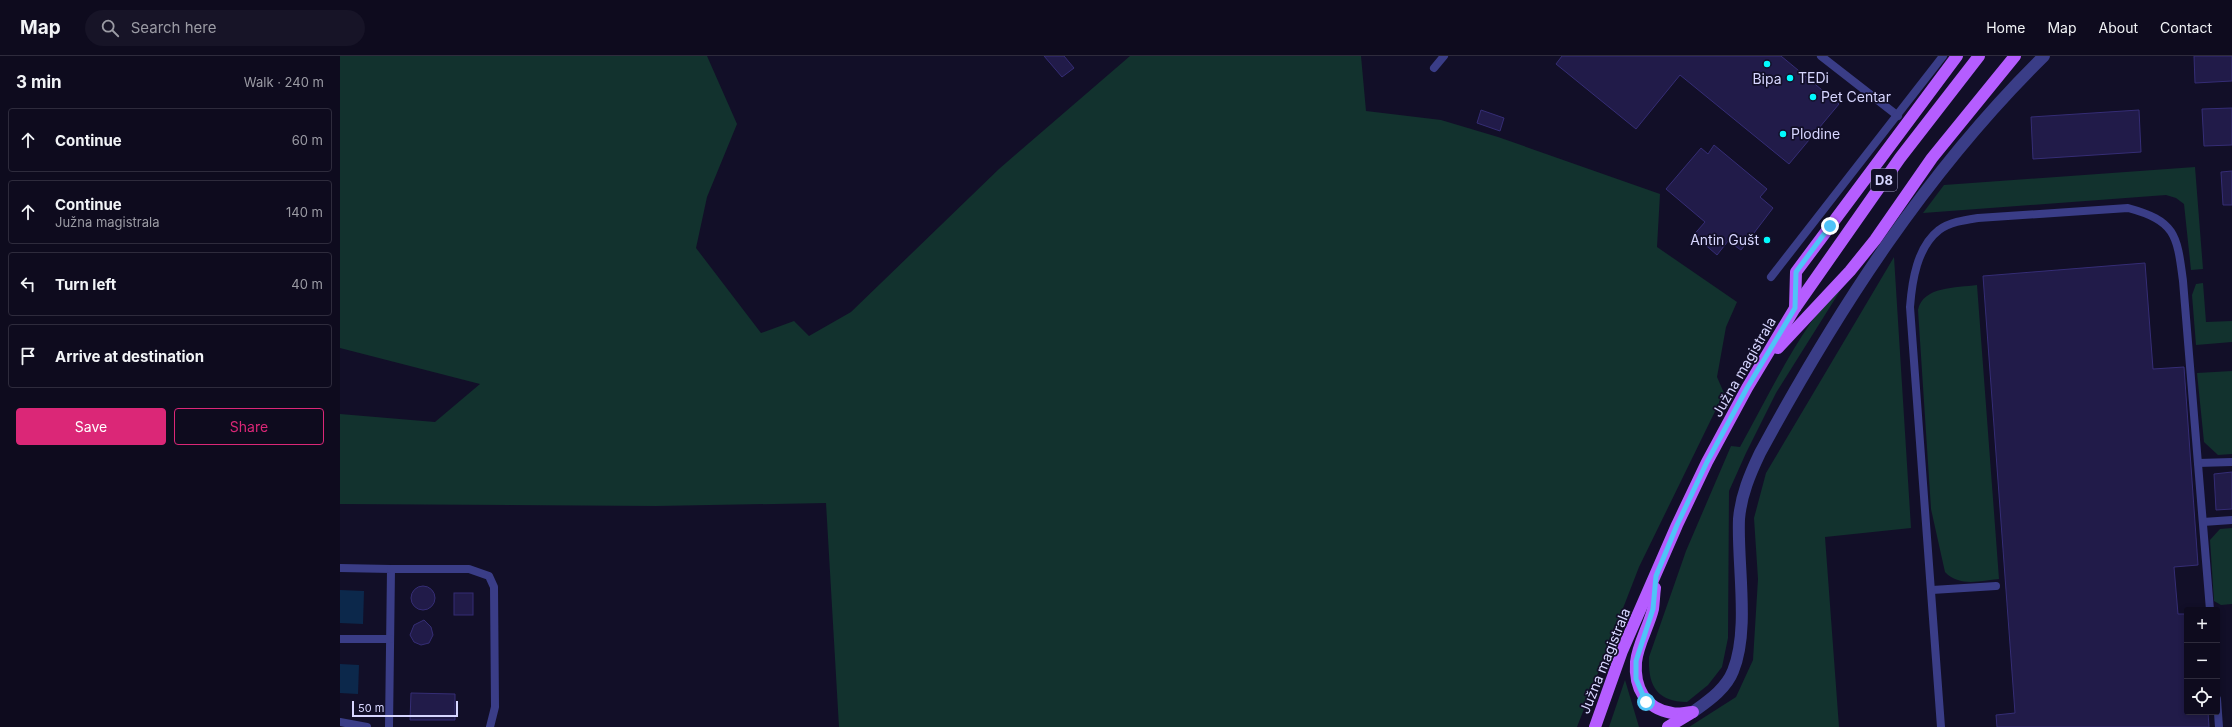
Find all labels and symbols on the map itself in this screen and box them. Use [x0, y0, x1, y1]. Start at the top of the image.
marker: Bipa [1762, 59, 1772, 69]
place label: TEDi [1798, 69, 1829, 86]
place label: Bipa [1752, 70, 1782, 87]
marker: TEDi [1785, 73, 1795, 83]
place label: Pet Centar [1821, 88, 1891, 105]
marker: Pet Centar [1808, 92, 1818, 102]
place label: Plodine [1791, 125, 1840, 142]
marker: Plodine [1778, 129, 1788, 139]
road number: D8 [1871, 169, 1897, 191]
route end [1821, 217, 1839, 235]
place label: Antin Gušt [1690, 231, 1759, 248]
marker: Antin Gušt [1762, 235, 1772, 245]
street label: Južna magistrala [1708, 314, 1779, 420]
street label: Južna magistrala [1576, 605, 1633, 716]
route start [1637, 693, 1655, 711]
scale bar [352, 699, 458, 718]

